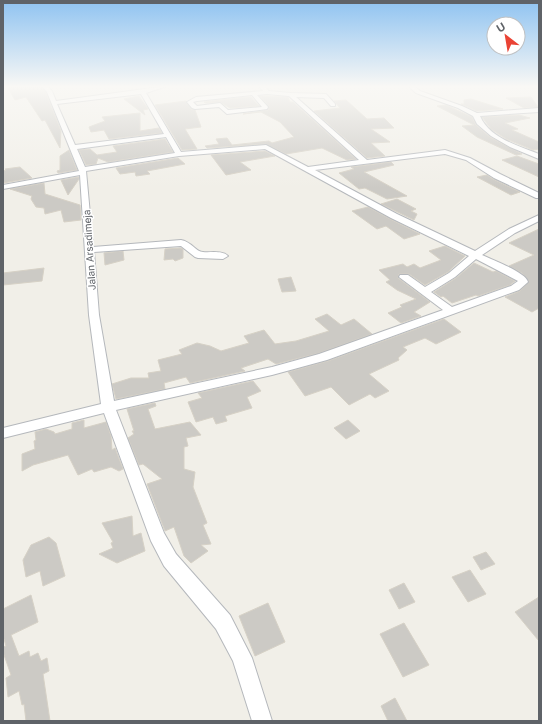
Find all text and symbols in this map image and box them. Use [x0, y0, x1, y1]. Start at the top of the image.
north arrow [486, 16, 526, 56]
text: U [494, 19, 508, 36]
street label: Jalan Arsadimeja [80, 209, 98, 291]

